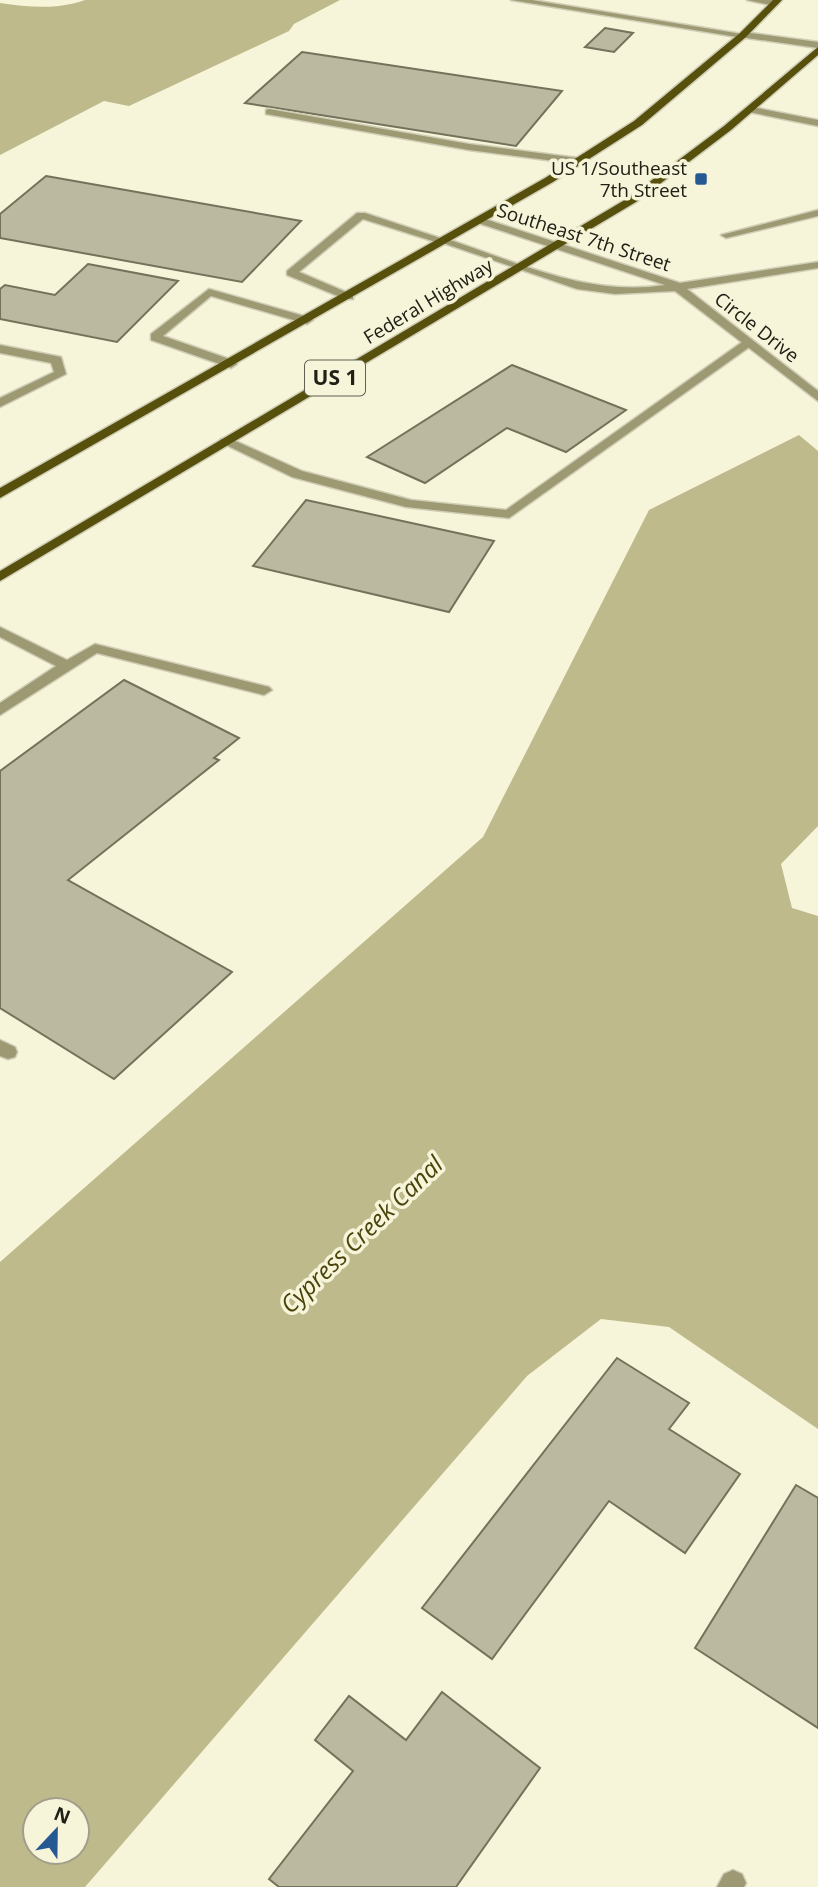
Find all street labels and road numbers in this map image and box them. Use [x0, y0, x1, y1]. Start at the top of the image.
street label: Southeast 7th Street [494, 197, 674, 277]
street label: Federal Highway [359, 252, 498, 350]
street label: Circle Drive [709, 286, 805, 368]
road number: US 1 [305, 360, 365, 396]

